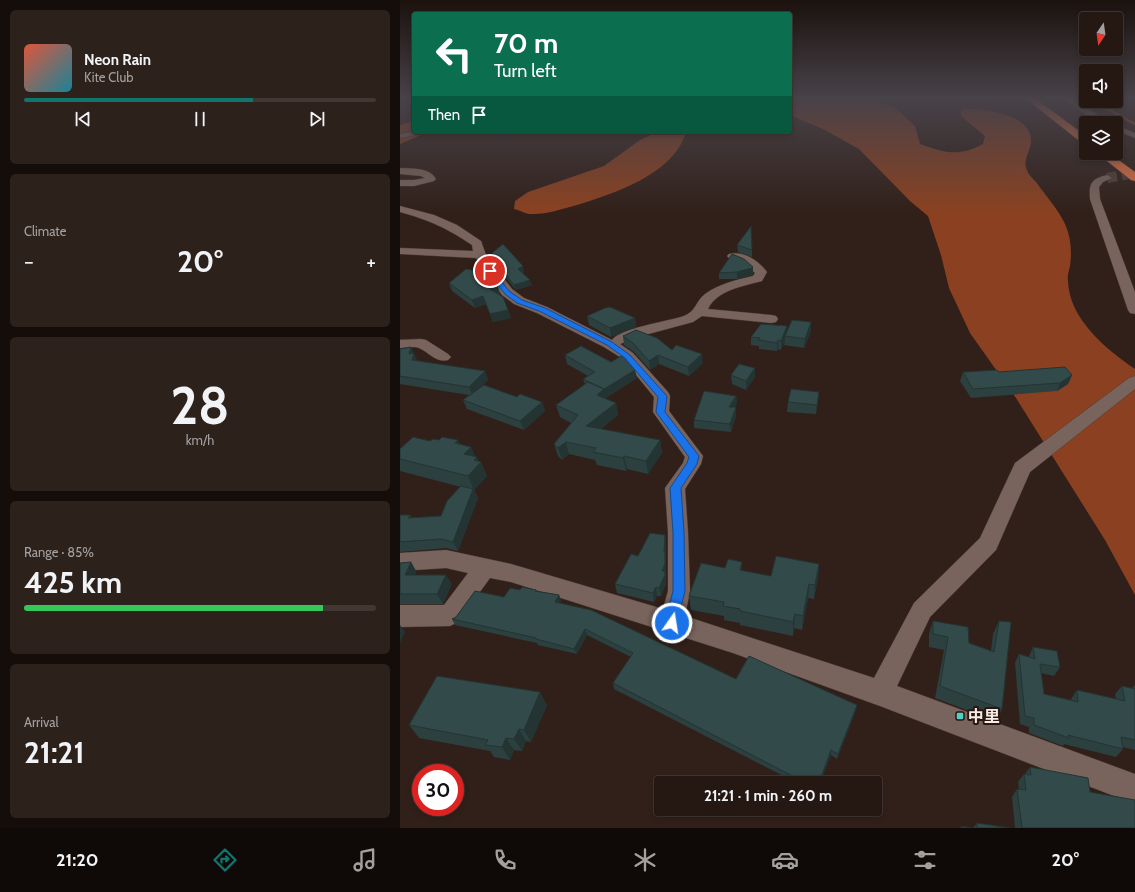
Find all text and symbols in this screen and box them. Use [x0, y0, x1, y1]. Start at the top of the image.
north arrow [1079, 12, 1123, 56]
map controls [1079, 12, 1123, 160]
text: 70 m [494, 26, 558, 60]
icon: left [428, 28, 480, 80]
text: Neon Rain [84, 51, 151, 69]
text: Turn left [494, 60, 557, 82]
button: sound [1079, 64, 1123, 108]
text: Kite Club [84, 69, 133, 85]
icon: arrive [468, 104, 490, 126]
text: Then [428, 106, 460, 124]
icon: previous [72, 108, 94, 130]
icon: pause [189, 108, 211, 130]
icon: next [306, 108, 328, 130]
button: layers [1079, 116, 1123, 160]
text: Climate [24, 223, 66, 239]
text: 20° [177, 243, 223, 280]
text: − [24, 248, 34, 275]
text: + [366, 248, 376, 275]
pin [473, 254, 507, 288]
icon: arrive [479, 260, 501, 282]
text: 28 [171, 374, 229, 437]
text: km/h [186, 432, 214, 448]
text: Range · 85% [24, 544, 94, 560]
text: 425 km [24, 564, 122, 601]
position arrow [651, 602, 693, 644]
place label: 中里 [968, 707, 1000, 726]
marker: 中里 [955, 711, 965, 721]
text: Arrival [24, 714, 59, 730]
text: 21:21 [24, 734, 85, 771]
speed limit sign: 30 [412, 764, 464, 816]
text: 21:21 · 1 min · 260 m [704, 787, 832, 805]
icon: directions [211, 846, 239, 874]
icon: music [351, 846, 379, 874]
icon: phone [491, 846, 519, 874]
icon: climate [631, 846, 659, 874]
icon: car [771, 846, 799, 874]
icon: filters [911, 846, 939, 874]
text: 21:20 [56, 849, 98, 871]
text: 20° [1051, 849, 1079, 871]

